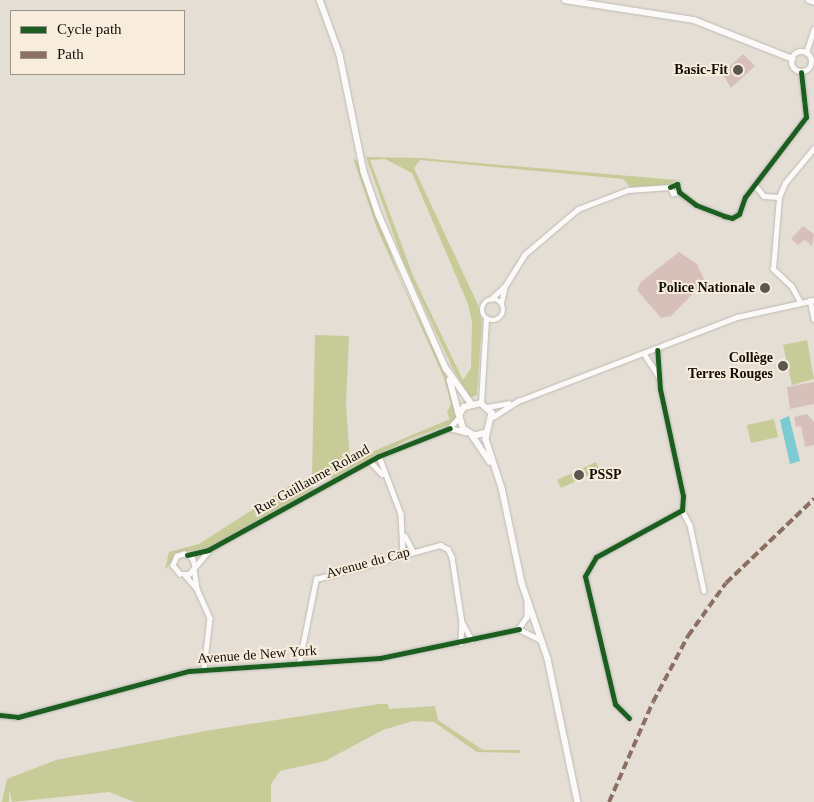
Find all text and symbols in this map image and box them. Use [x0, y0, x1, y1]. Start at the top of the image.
legend [10, 10, 185, 75]
text: Cycle path [57, 21, 122, 37]
text: Path [57, 46, 84, 62]
place label: Basic-Fit [674, 62, 728, 78]
marker: Basic-Fit [732, 64, 744, 76]
place label: Police Nationale [658, 280, 755, 296]
marker: Police Nationale [759, 282, 771, 294]
place label: Collège Terres Rouges [688, 350, 773, 382]
marker: Collège Terres Rouges [777, 360, 789, 372]
street label: Rue Guillaume Roland [251, 441, 373, 519]
place label: PSSP [589, 467, 622, 483]
marker: PSSP [573, 469, 585, 481]
street label: Avenue du Cap [324, 544, 412, 582]
street label: Avenue de New York [197, 642, 317, 668]

